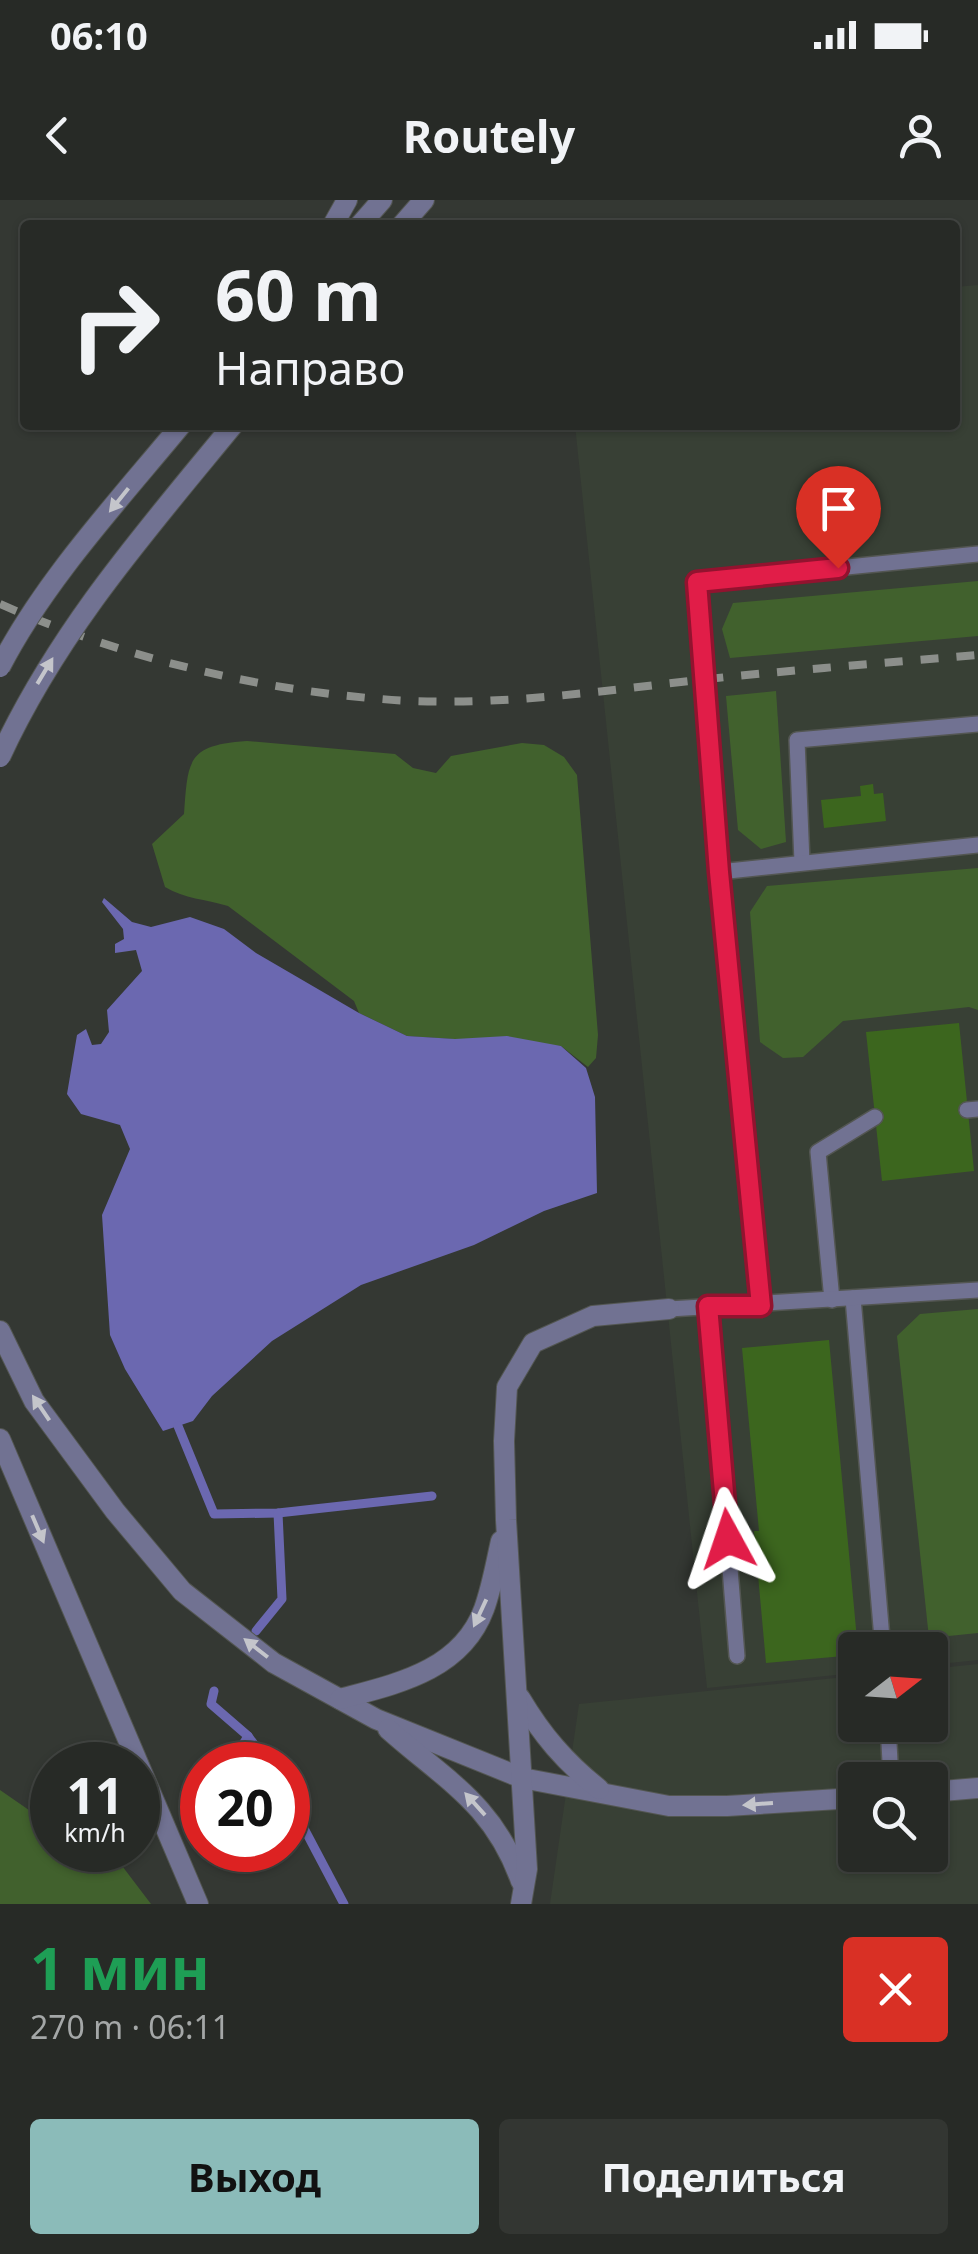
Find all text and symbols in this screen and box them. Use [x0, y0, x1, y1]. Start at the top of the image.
text: 06:10 [50, 9, 148, 61]
text: Routely [403, 105, 575, 166]
icon: back [30, 108, 85, 163]
icon: person [893, 108, 948, 163]
text: 60 m [215, 246, 382, 342]
icon: right [50, 260, 180, 390]
text: Направо [215, 337, 405, 398]
pin [796, 466, 881, 569]
icon: arrive [811, 481, 866, 536]
one-way arrow [109, 488, 131, 513]
one-way arrow [36, 657, 53, 685]
one-way arrow [32, 1395, 50, 1422]
position arrow [676, 1487, 780, 1591]
one-way arrow [30, 1514, 46, 1544]
one-way arrow [472, 1599, 489, 1628]
north arrow [838, 1632, 948, 1742]
map controls [838, 1632, 948, 1872]
one-way arrow [243, 1639, 269, 1659]
speed limit sign: 20 [180, 1742, 310, 1872]
text: 11 [66, 1761, 124, 1829]
button: search [838, 1762, 948, 1872]
one-way arrow [464, 1792, 487, 1816]
one-way arrow [741, 1796, 773, 1812]
text: km/h [64, 1815, 126, 1849]
text: 1 мин [30, 1926, 210, 2008]
button: close [843, 1937, 948, 2042]
text: 270 m · 06:11 [30, 2005, 230, 2048]
button: Выход [30, 2119, 479, 2234]
button: Поделиться [499, 2119, 948, 2234]

